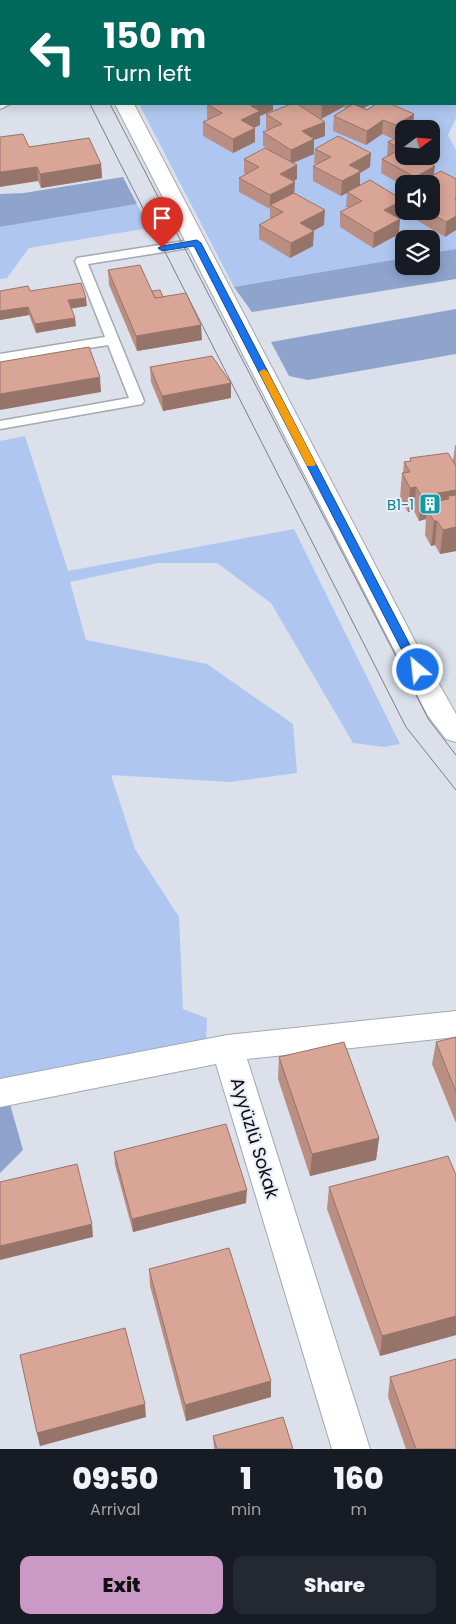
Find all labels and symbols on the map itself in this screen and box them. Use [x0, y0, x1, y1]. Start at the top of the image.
north arrow [395, 120, 440, 165]
pin [141, 197, 183, 248]
building icon: B1-1 [418, 492, 442, 516]
place label: B1-1 [387, 494, 414, 515]
position arrow [391, 643, 443, 695]
street label: Ayyüzlü Sokak [225, 1074, 286, 1202]

